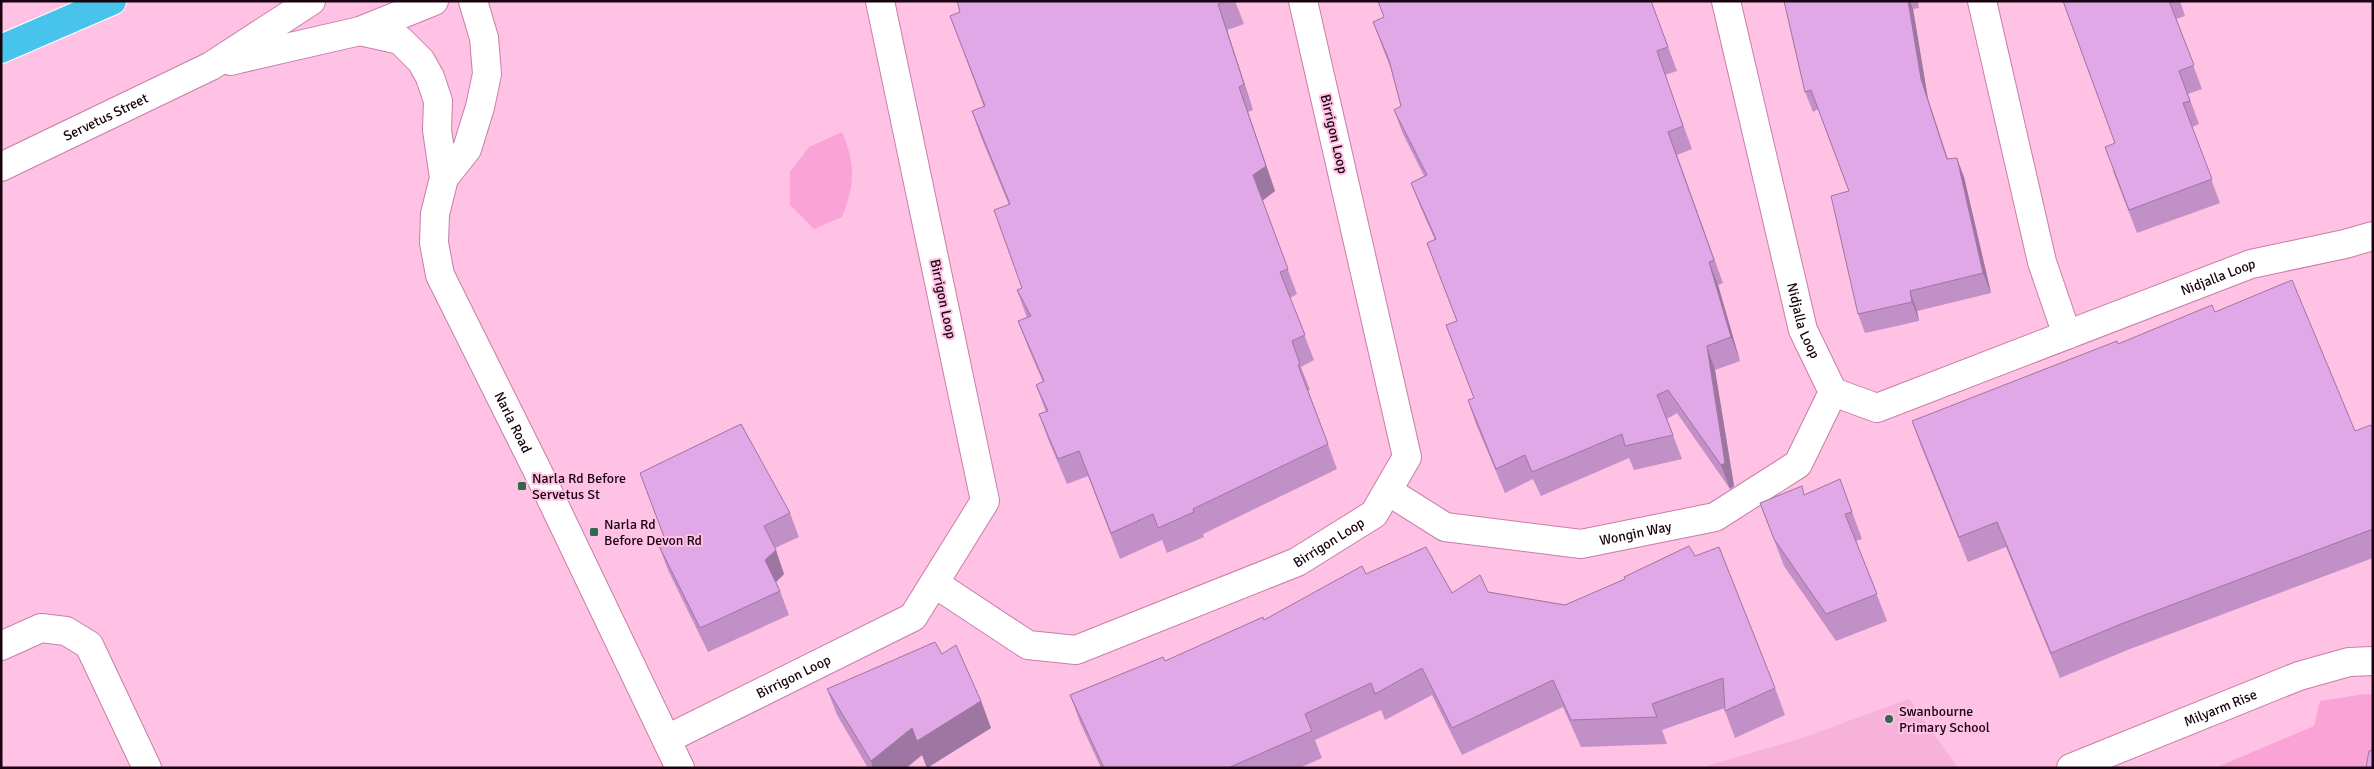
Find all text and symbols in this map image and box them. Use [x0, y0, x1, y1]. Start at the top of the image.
street label: Servetus Street [60, 89, 151, 144]
street label: Birrigon Loop [1317, 93, 1351, 175]
street label: Nidjalla Loop [2178, 255, 2257, 299]
street label: Birrigon Loop [926, 258, 960, 340]
street label: Nidjalla Loop [1784, 281, 1824, 361]
street label: Narla Road [491, 389, 536, 456]
place label: Narla Rd Before Servetus St [532, 470, 626, 503]
marker: Narla Rd Before Servetus St [516, 480, 528, 492]
street label: Birrigon Loop [1290, 514, 1367, 571]
place label: Narla Rd Before Devon Rd [604, 516, 702, 549]
street label: Wongin Way [1598, 517, 1673, 549]
marker: Narla Rd Before Devon Rd [588, 526, 600, 538]
street label: Birrigon Loop [753, 651, 833, 702]
street label: Milyarm Rise [2181, 685, 2259, 730]
place label: Swanbourne Primary School [1899, 703, 1990, 736]
marker: Swanbourne Primary School [1883, 713, 1895, 725]

